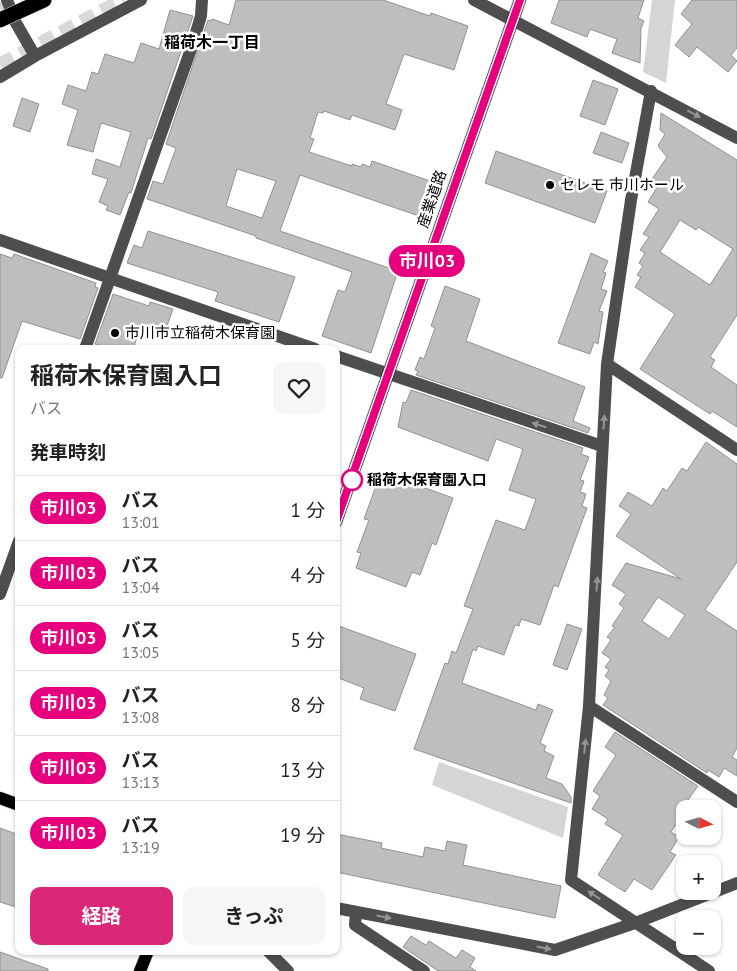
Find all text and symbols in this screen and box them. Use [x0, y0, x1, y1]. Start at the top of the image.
district label: 稲荷木一丁目 [164, 32, 260, 52]
one-way arrow [686, 110, 701, 118]
street label: 産業道路 [413, 167, 450, 230]
place label: セレモ 市川ホール [560, 175, 684, 194]
marker: セレモ 市川ホール [544, 179, 556, 191]
line badge: 市川03 [392, 245, 462, 277]
text: 市川03 [399, 249, 455, 272]
place label: 市川市立稲荷木保育園 [125, 323, 275, 342]
marker: 市川市立稲荷木保育園 [109, 327, 121, 339]
text: 稲荷木保育園入口 [30, 360, 222, 391]
button: heart [273, 362, 325, 414]
text: バス [30, 398, 62, 418]
one-way arrow [600, 413, 608, 429]
one-way arrow [532, 421, 547, 428]
text: 発車時刻 [30, 440, 106, 464]
marker: 稲荷木保育園入口 [341, 469, 363, 491]
place label: 稲荷木保育園入口 [367, 470, 487, 489]
text: バス [121, 488, 159, 512]
text: 市川03 [40, 496, 96, 519]
text: 1 分 [291, 498, 325, 522]
text: 13:01 [121, 512, 160, 532]
text: バス [121, 553, 159, 577]
text: 市川03 [40, 561, 96, 584]
text: 4 分 [291, 563, 325, 587]
one-way arrow [593, 576, 601, 592]
text: 13:04 [121, 577, 160, 597]
text: バス [121, 618, 159, 642]
text: 市川03 [40, 626, 96, 649]
text: 5 分 [291, 628, 325, 652]
text: 13:05 [121, 642, 160, 662]
text: バス [121, 683, 159, 707]
text: 市川03 [40, 691, 96, 714]
text: 8 分 [291, 693, 325, 717]
text: 13:08 [121, 707, 160, 727]
one-way arrow [581, 738, 589, 754]
text: バス [121, 748, 159, 772]
text: 市川03 [40, 756, 96, 779]
text: 13 分 [280, 758, 325, 782]
text: 13:13 [121, 772, 160, 792]
north arrow [676, 800, 721, 845]
map controls [676, 800, 721, 955]
text: バス [121, 813, 159, 837]
text: 市川03 [40, 821, 96, 844]
text: 19 分 [280, 823, 325, 847]
text: 13:19 [121, 837, 160, 857]
button: + [676, 855, 721, 900]
button: 経路 [30, 887, 173, 945]
button: きっぷ [183, 887, 325, 945]
one-way arrow [587, 890, 601, 900]
button: − [676, 910, 721, 955]
one-way arrow [376, 914, 392, 922]
one-way arrow [536, 944, 552, 952]

